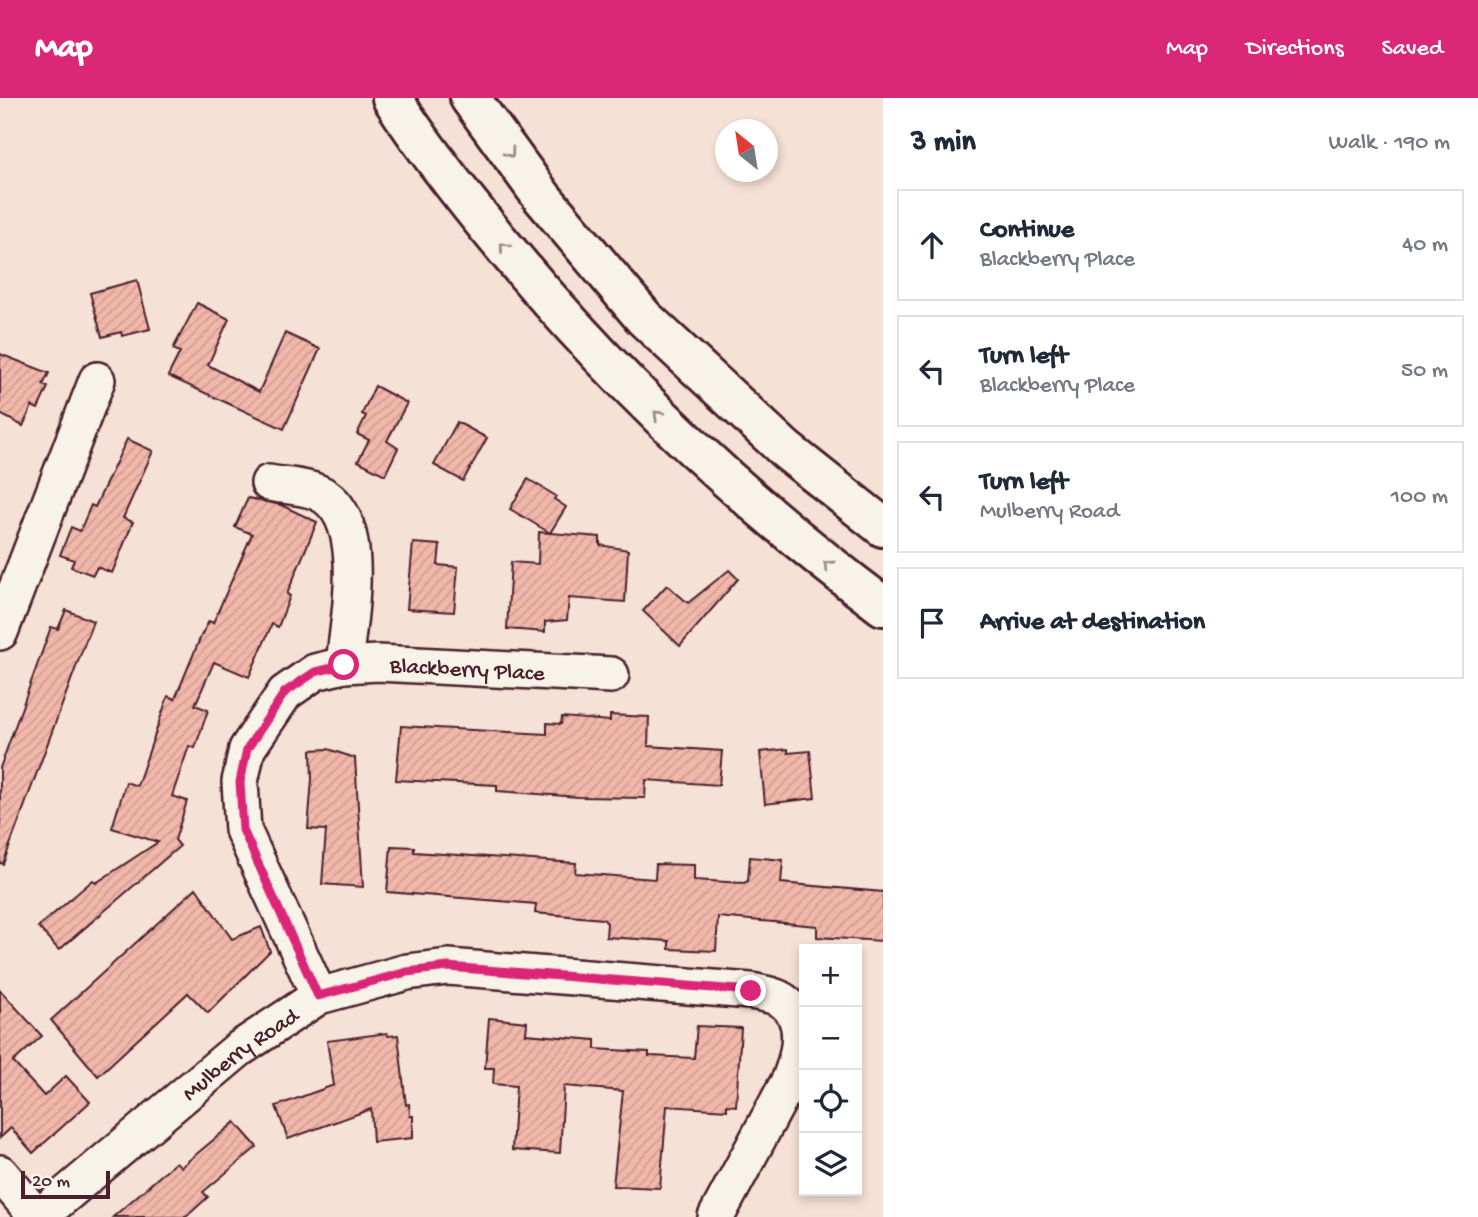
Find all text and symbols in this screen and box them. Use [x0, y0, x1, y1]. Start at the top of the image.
text: Map [35, 30, 92, 68]
text: Map [1166, 35, 1208, 64]
text: Directions [1246, 35, 1344, 64]
text: Saved [1382, 35, 1443, 64]
north arrow [715, 119, 778, 182]
text: 3 min [911, 126, 976, 161]
text: Walk · 190 m [1329, 130, 1450, 157]
one-way arrow [502, 145, 514, 158]
text: Continue [980, 216, 1074, 247]
icon: ahead [913, 226, 951, 264]
text: 40 m [1402, 232, 1448, 259]
one-way arrow [500, 243, 513, 255]
text: Blackberry Place [980, 247, 1135, 274]
text: Turn left [980, 342, 1068, 373]
icon: left [913, 352, 951, 390]
text: 50 m [1401, 358, 1448, 385]
text: Blackberry Place [980, 373, 1135, 400]
one-way arrow [653, 411, 666, 424]
text: Turn left [980, 468, 1068, 499]
icon: left [913, 478, 951, 516]
text: 100 m [1391, 484, 1448, 511]
text: Mulberry Road [980, 499, 1119, 526]
one-way arrow [824, 561, 836, 574]
icon: arrive [913, 604, 951, 642]
text: Arrive at destination [980, 608, 1205, 639]
route start [328, 649, 359, 680]
street label: Blackberry Place [388, 654, 546, 689]
map controls [799, 944, 862, 1196]
button: + [799, 944, 862, 1007]
route end [735, 975, 766, 1006]
street label: Mulberry Road [178, 1003, 306, 1108]
button: − [799, 1007, 862, 1070]
button: locate [799, 1070, 862, 1133]
button: layers [799, 1133, 862, 1196]
scale bar [21, 1168, 110, 1200]
text: 20 m [32, 1171, 70, 1194]

